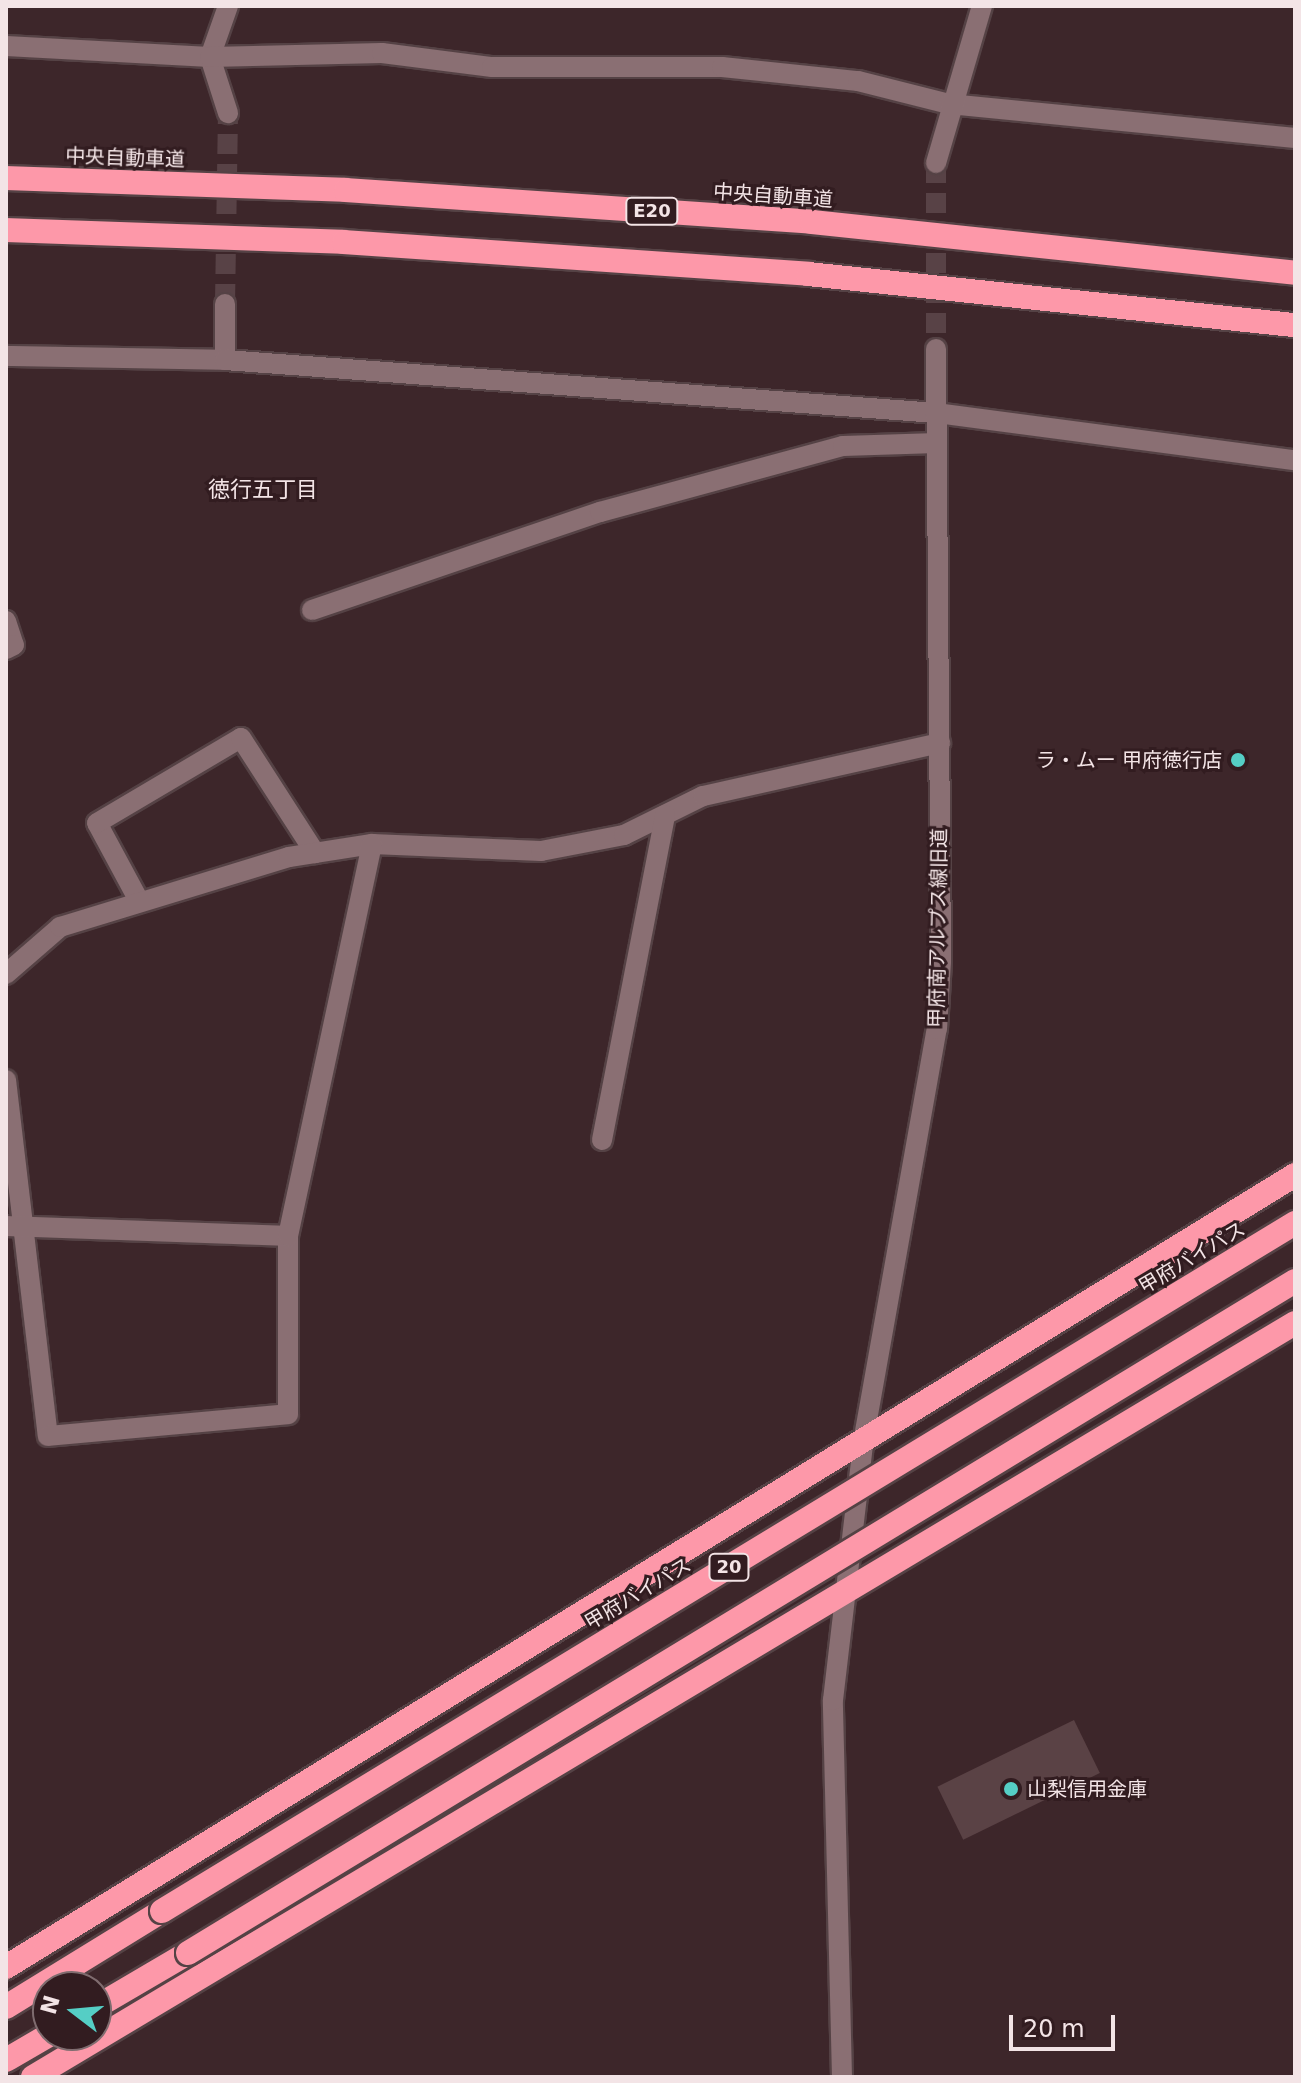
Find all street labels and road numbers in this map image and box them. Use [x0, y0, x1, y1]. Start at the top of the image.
street label: 中央自動車道 [65, 144, 185, 172]
street label: 中央自動車道 [712, 180, 834, 212]
road number: E20 [624, 197, 680, 225]
street label: 甲府南アルプス線旧道 [924, 828, 952, 1028]
street label: 甲府バイパス [1134, 1217, 1250, 1299]
street label: 甲府バイパス [580, 1553, 696, 1635]
road number: 20 [707, 1553, 751, 1581]

